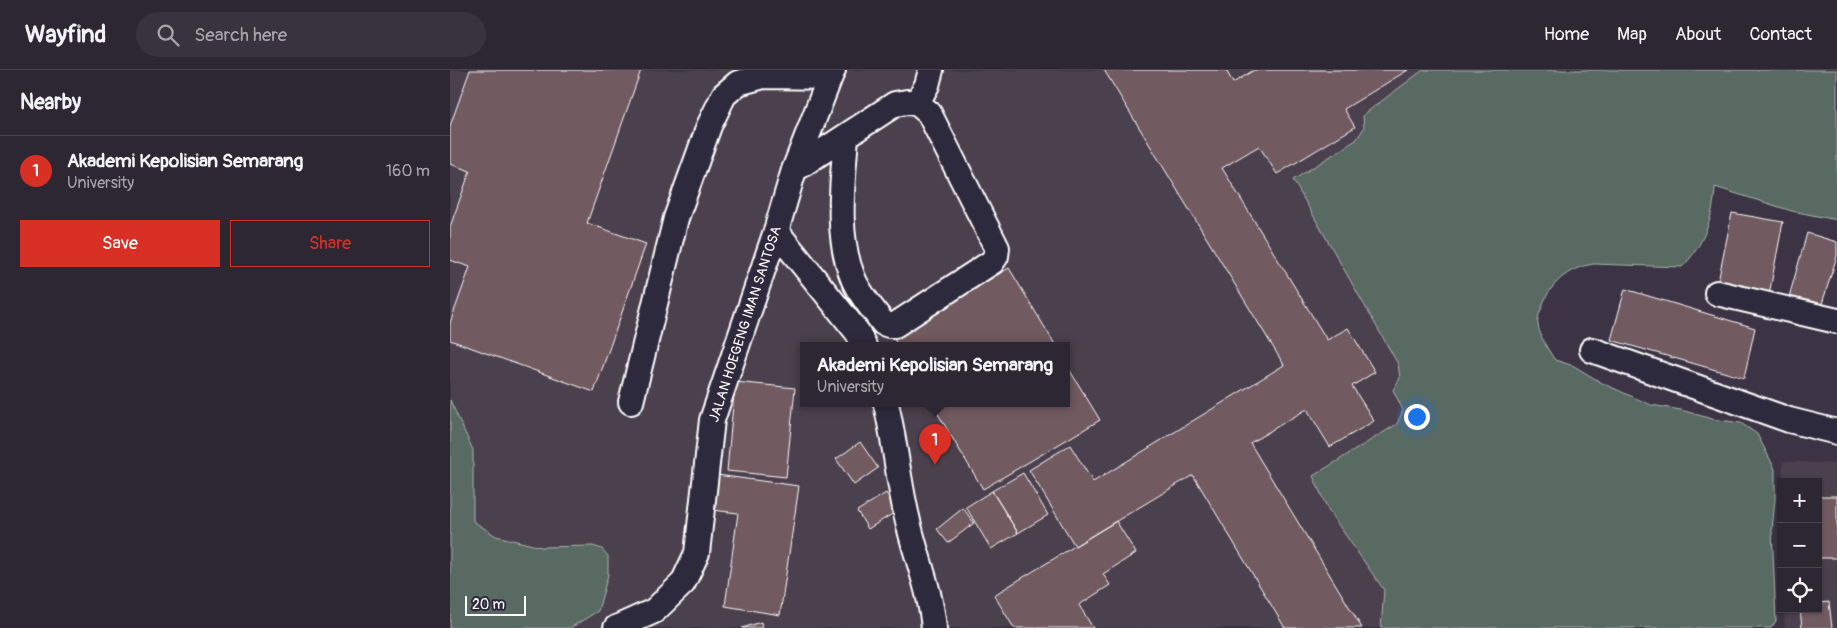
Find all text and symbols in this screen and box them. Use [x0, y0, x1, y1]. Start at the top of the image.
search box [136, 12, 486, 57]
text: Wayfind [25, 20, 106, 49]
icon: search [154, 21, 182, 49]
text: Search here [194, 23, 287, 47]
text: Home [1544, 23, 1589, 46]
text: Map [1617, 23, 1647, 46]
text: About [1675, 23, 1721, 46]
text: Contact [1749, 23, 1812, 46]
text: Nearby [20, 89, 81, 116]
text: Akademi Kepolisian Semarang [67, 149, 303, 173]
text: 1 [33, 161, 39, 181]
text: 160 m [386, 161, 430, 181]
text: University [67, 173, 134, 193]
button: Save [20, 220, 220, 267]
button: Share [230, 220, 430, 267]
street label: JALAN HOEGENG IMAN SANTOSA [705, 224, 785, 424]
popup [800, 342, 1070, 407]
text: Akademi Kepolisian Semarang [817, 353, 1053, 377]
text: University [817, 377, 884, 397]
your location [1404, 404, 1430, 430]
pin: 1 [919, 424, 951, 465]
map controls [1777, 478, 1822, 613]
button: + [1777, 478, 1822, 523]
button: − [1777, 523, 1822, 568]
button: locate [1777, 568, 1822, 613]
scale bar [465, 593, 526, 616]
text: 20 m [472, 596, 505, 613]

